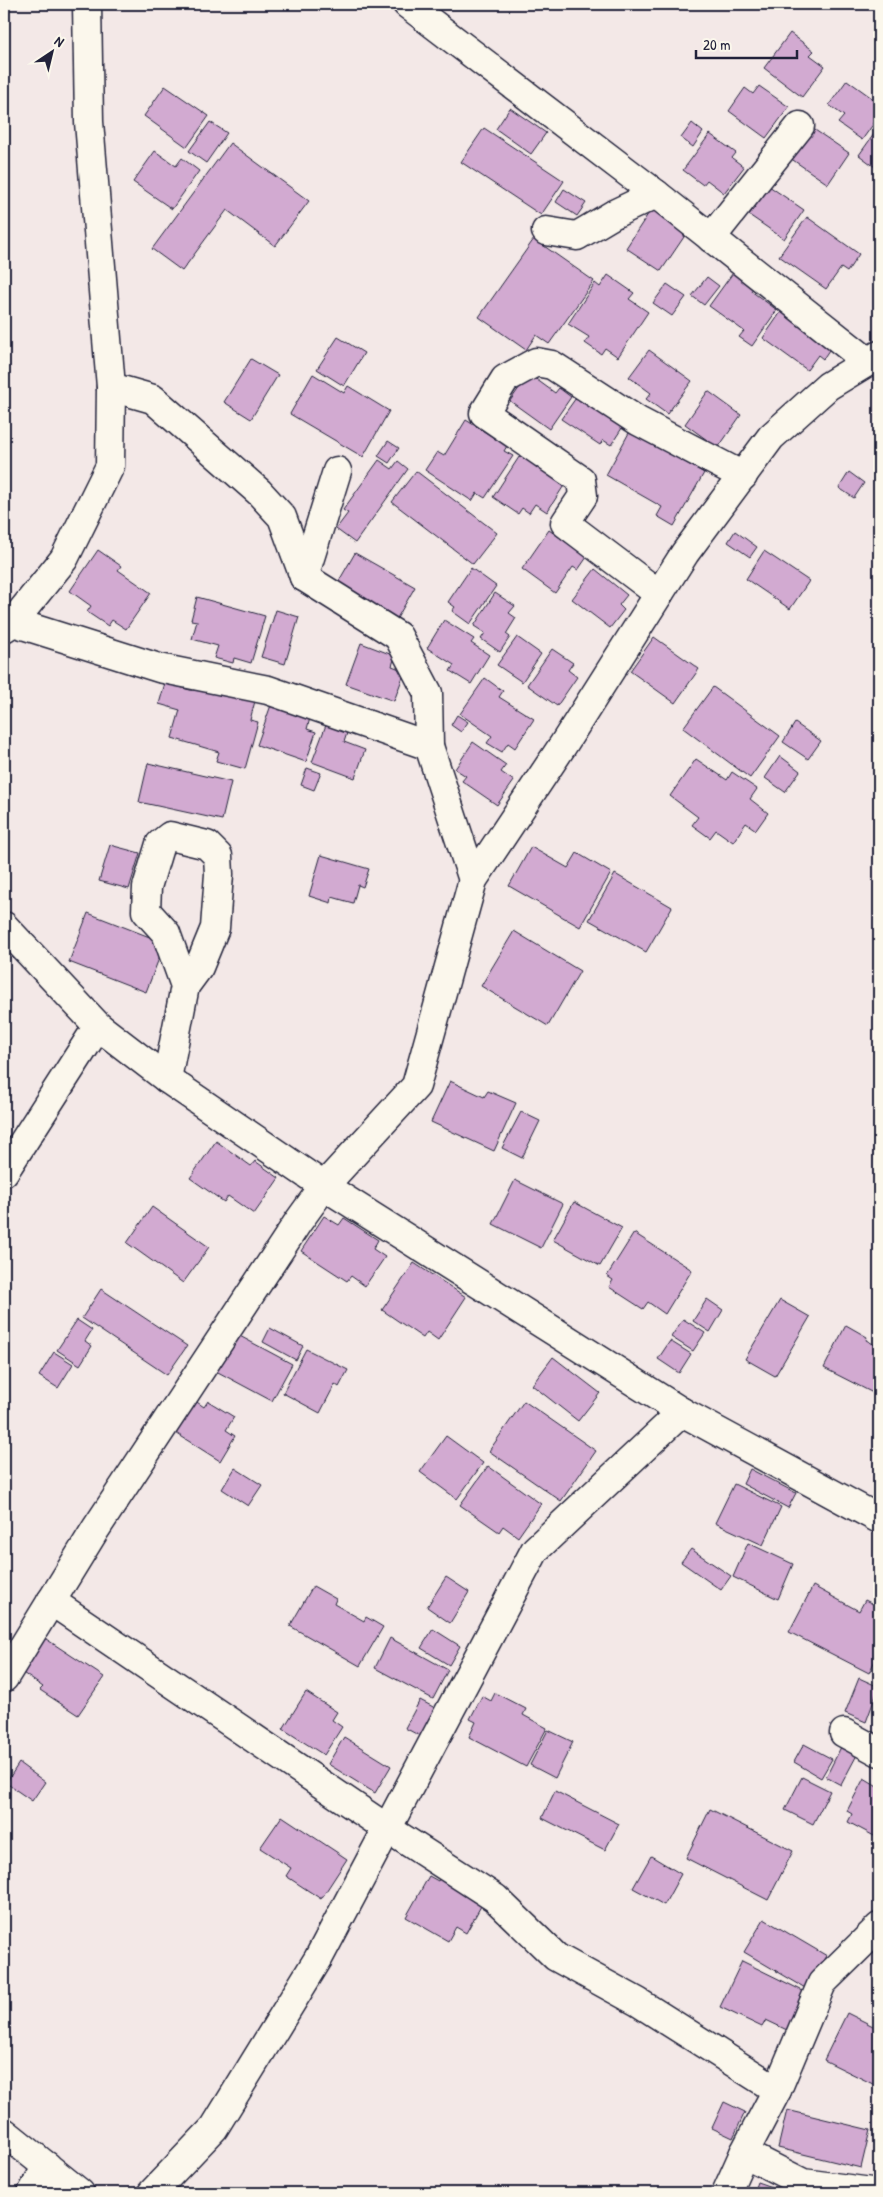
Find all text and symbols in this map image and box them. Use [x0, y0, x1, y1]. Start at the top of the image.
north arrow [28, 28, 78, 78]
scale bar [696, 28, 797, 60]
text: N [51, 31, 69, 51]
text: 20 m [703, 34, 730, 55]

